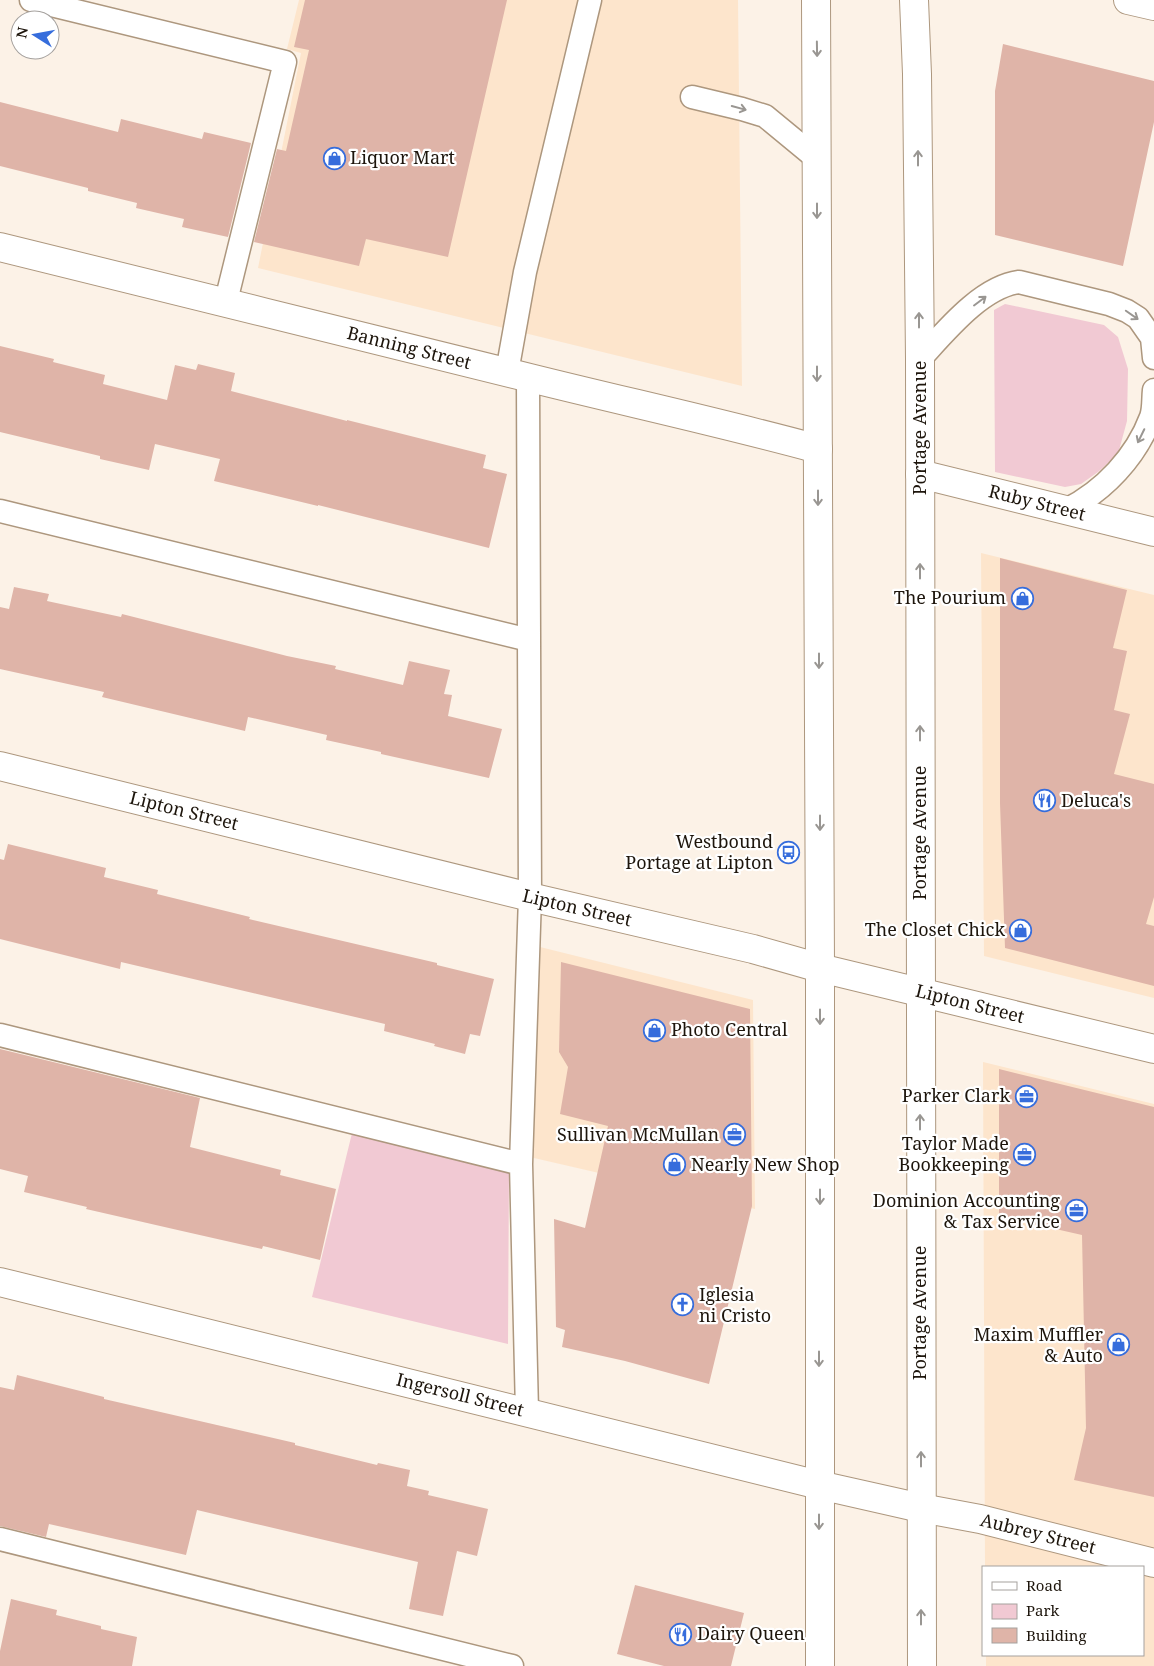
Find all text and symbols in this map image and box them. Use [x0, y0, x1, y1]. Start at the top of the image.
north arrow [10, 10, 60, 60]
text: N [11, 25, 32, 40]
one-way arrow [812, 40, 822, 56]
one-way arrow [731, 104, 747, 114]
place label: Liquor Mart [350, 145, 455, 169]
shop icon: Liquor Mart [322, 146, 346, 170]
one-way arrow [913, 150, 923, 166]
one-way arrow [812, 202, 822, 219]
one-way arrow [973, 295, 986, 306]
one-way arrow [1125, 310, 1139, 320]
one-way arrow [914, 313, 924, 329]
street label: Banning Street [345, 320, 474, 374]
street label: Portage Avenue [907, 361, 931, 495]
one-way arrow [812, 365, 822, 381]
one-way arrow [1136, 428, 1145, 443]
street label: Ruby Street [986, 478, 1088, 526]
one-way arrow [814, 490, 823, 506]
one-way arrow [915, 563, 925, 579]
place label: The Pourium [894, 585, 1006, 609]
shop icon: The Pourium [1010, 586, 1034, 610]
one-way arrow [814, 652, 824, 668]
one-way arrow [915, 725, 925, 742]
street label: Portage Avenue [907, 766, 931, 900]
street label: Lipton Street [127, 785, 241, 835]
place label: Deluca's [1061, 788, 1131, 812]
restaurant icon: Deluca's [1033, 789, 1057, 813]
one-way arrow [815, 814, 825, 831]
place label: Westbound Portage at Lipton [625, 829, 773, 874]
bus stop icon: Westbound Portage at Lipton [777, 840, 801, 864]
street label: Lipton Street [520, 883, 634, 931]
place label: The Closet Chick [865, 917, 1005, 941]
shop icon: The Closet Chick [1009, 918, 1033, 942]
street label: Lipton Street [913, 978, 1027, 1028]
one-way arrow [815, 1008, 825, 1024]
place label: Photo Central [671, 1017, 788, 1041]
shop icon: Photo Central [643, 1018, 667, 1042]
place label: Parker Clark [902, 1083, 1010, 1107]
office icon: Parker Clark [1014, 1084, 1038, 1108]
one-way arrow [915, 1114, 925, 1130]
place label: Sullivan McMullan [557, 1122, 719, 1146]
office icon: Sullivan McMullan [723, 1123, 747, 1147]
place label: Taylor Made Bookkeeping [898, 1131, 1009, 1176]
office icon: Taylor Made Bookkeeping [1013, 1142, 1037, 1166]
place label: Nearly New Shop [691, 1152, 840, 1176]
shop icon: Nearly New Shop [663, 1153, 687, 1177]
one-way arrow [815, 1188, 825, 1204]
place label: Dominion Accounting & Tax Service [873, 1188, 1060, 1233]
office icon: Dominion Accounting & Tax Service [1064, 1199, 1088, 1223]
street label: Portage Avenue [907, 1246, 931, 1380]
place label: Iglesia ni Cristo [699, 1282, 771, 1327]
church icon: Iglesia ni Cristo [671, 1293, 695, 1317]
place label: Maxim Muffler & Auto [974, 1322, 1104, 1367]
shop icon: Maxim Muffler & Auto [1107, 1333, 1131, 1357]
one-way arrow [814, 1350, 824, 1367]
street label: Ingersoll Street [394, 1367, 526, 1421]
one-way arrow [916, 1452, 925, 1468]
street label: Aubrey Street [978, 1507, 1098, 1559]
one-way arrow [814, 1513, 824, 1529]
legend [982, 1566, 1144, 1656]
text: Road [1026, 1575, 1062, 1595]
text: Park [1026, 1600, 1060, 1620]
one-way arrow [917, 1610, 926, 1626]
place label: Dairy Queen [697, 1621, 805, 1645]
restaurant icon: Dairy Queen [669, 1622, 693, 1646]
text: Building [1026, 1625, 1087, 1645]

